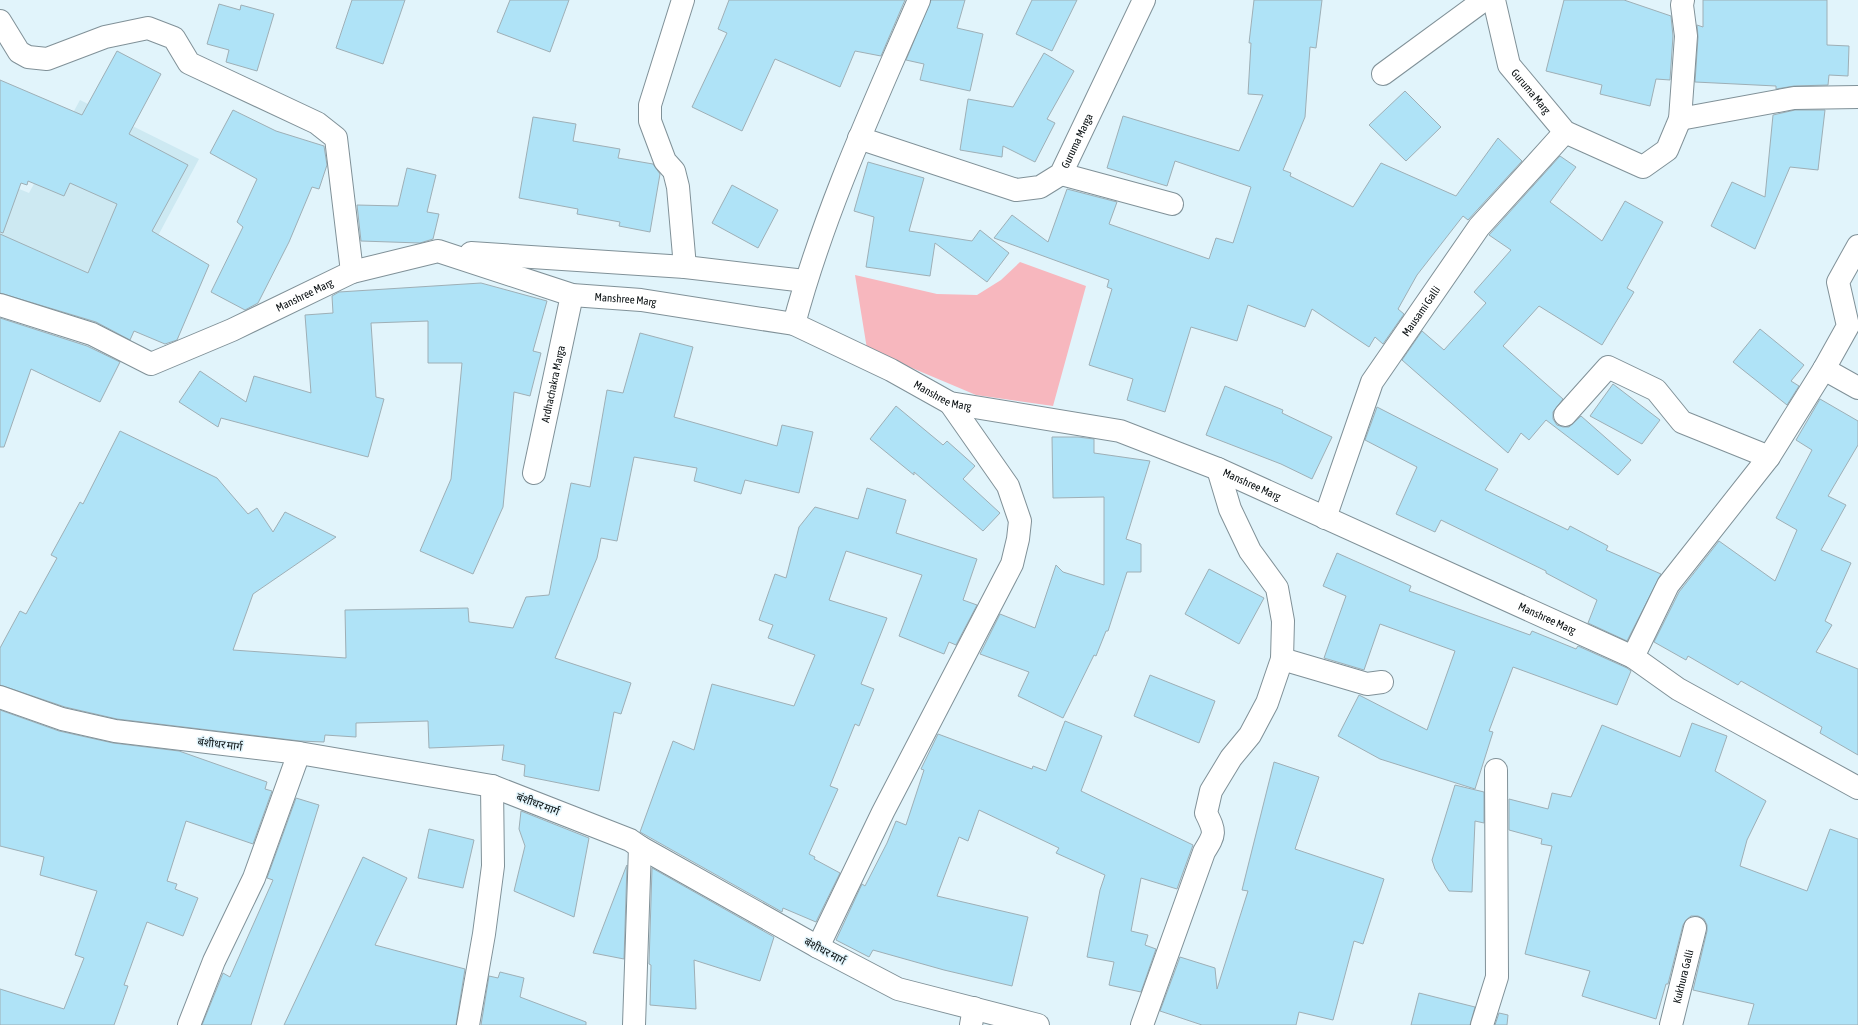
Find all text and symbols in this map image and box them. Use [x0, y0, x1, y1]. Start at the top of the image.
street label: Guruma Marg [1509, 67, 1553, 116]
street label: Guruma Marga [1059, 111, 1095, 170]
street label: Manshree Marg [274, 276, 335, 314]
street label: Mausami Galli [1399, 284, 1442, 338]
street label: Manshree Marg [594, 291, 657, 308]
street label: Ardhachakra Marga [539, 344, 567, 424]
street label: Manshree Marg [912, 378, 973, 412]
street label: Manshree Marg [1221, 466, 1283, 503]
street label: Manshree Marg [1516, 600, 1578, 636]
street label: बंशीधर मार्ग [197, 735, 244, 753]
street label: बंशीधर मार्ग [515, 790, 562, 818]
street label: बंशीधर मार्ग [802, 935, 849, 967]
street label: Kukhura Galli [1671, 948, 1695, 1005]

